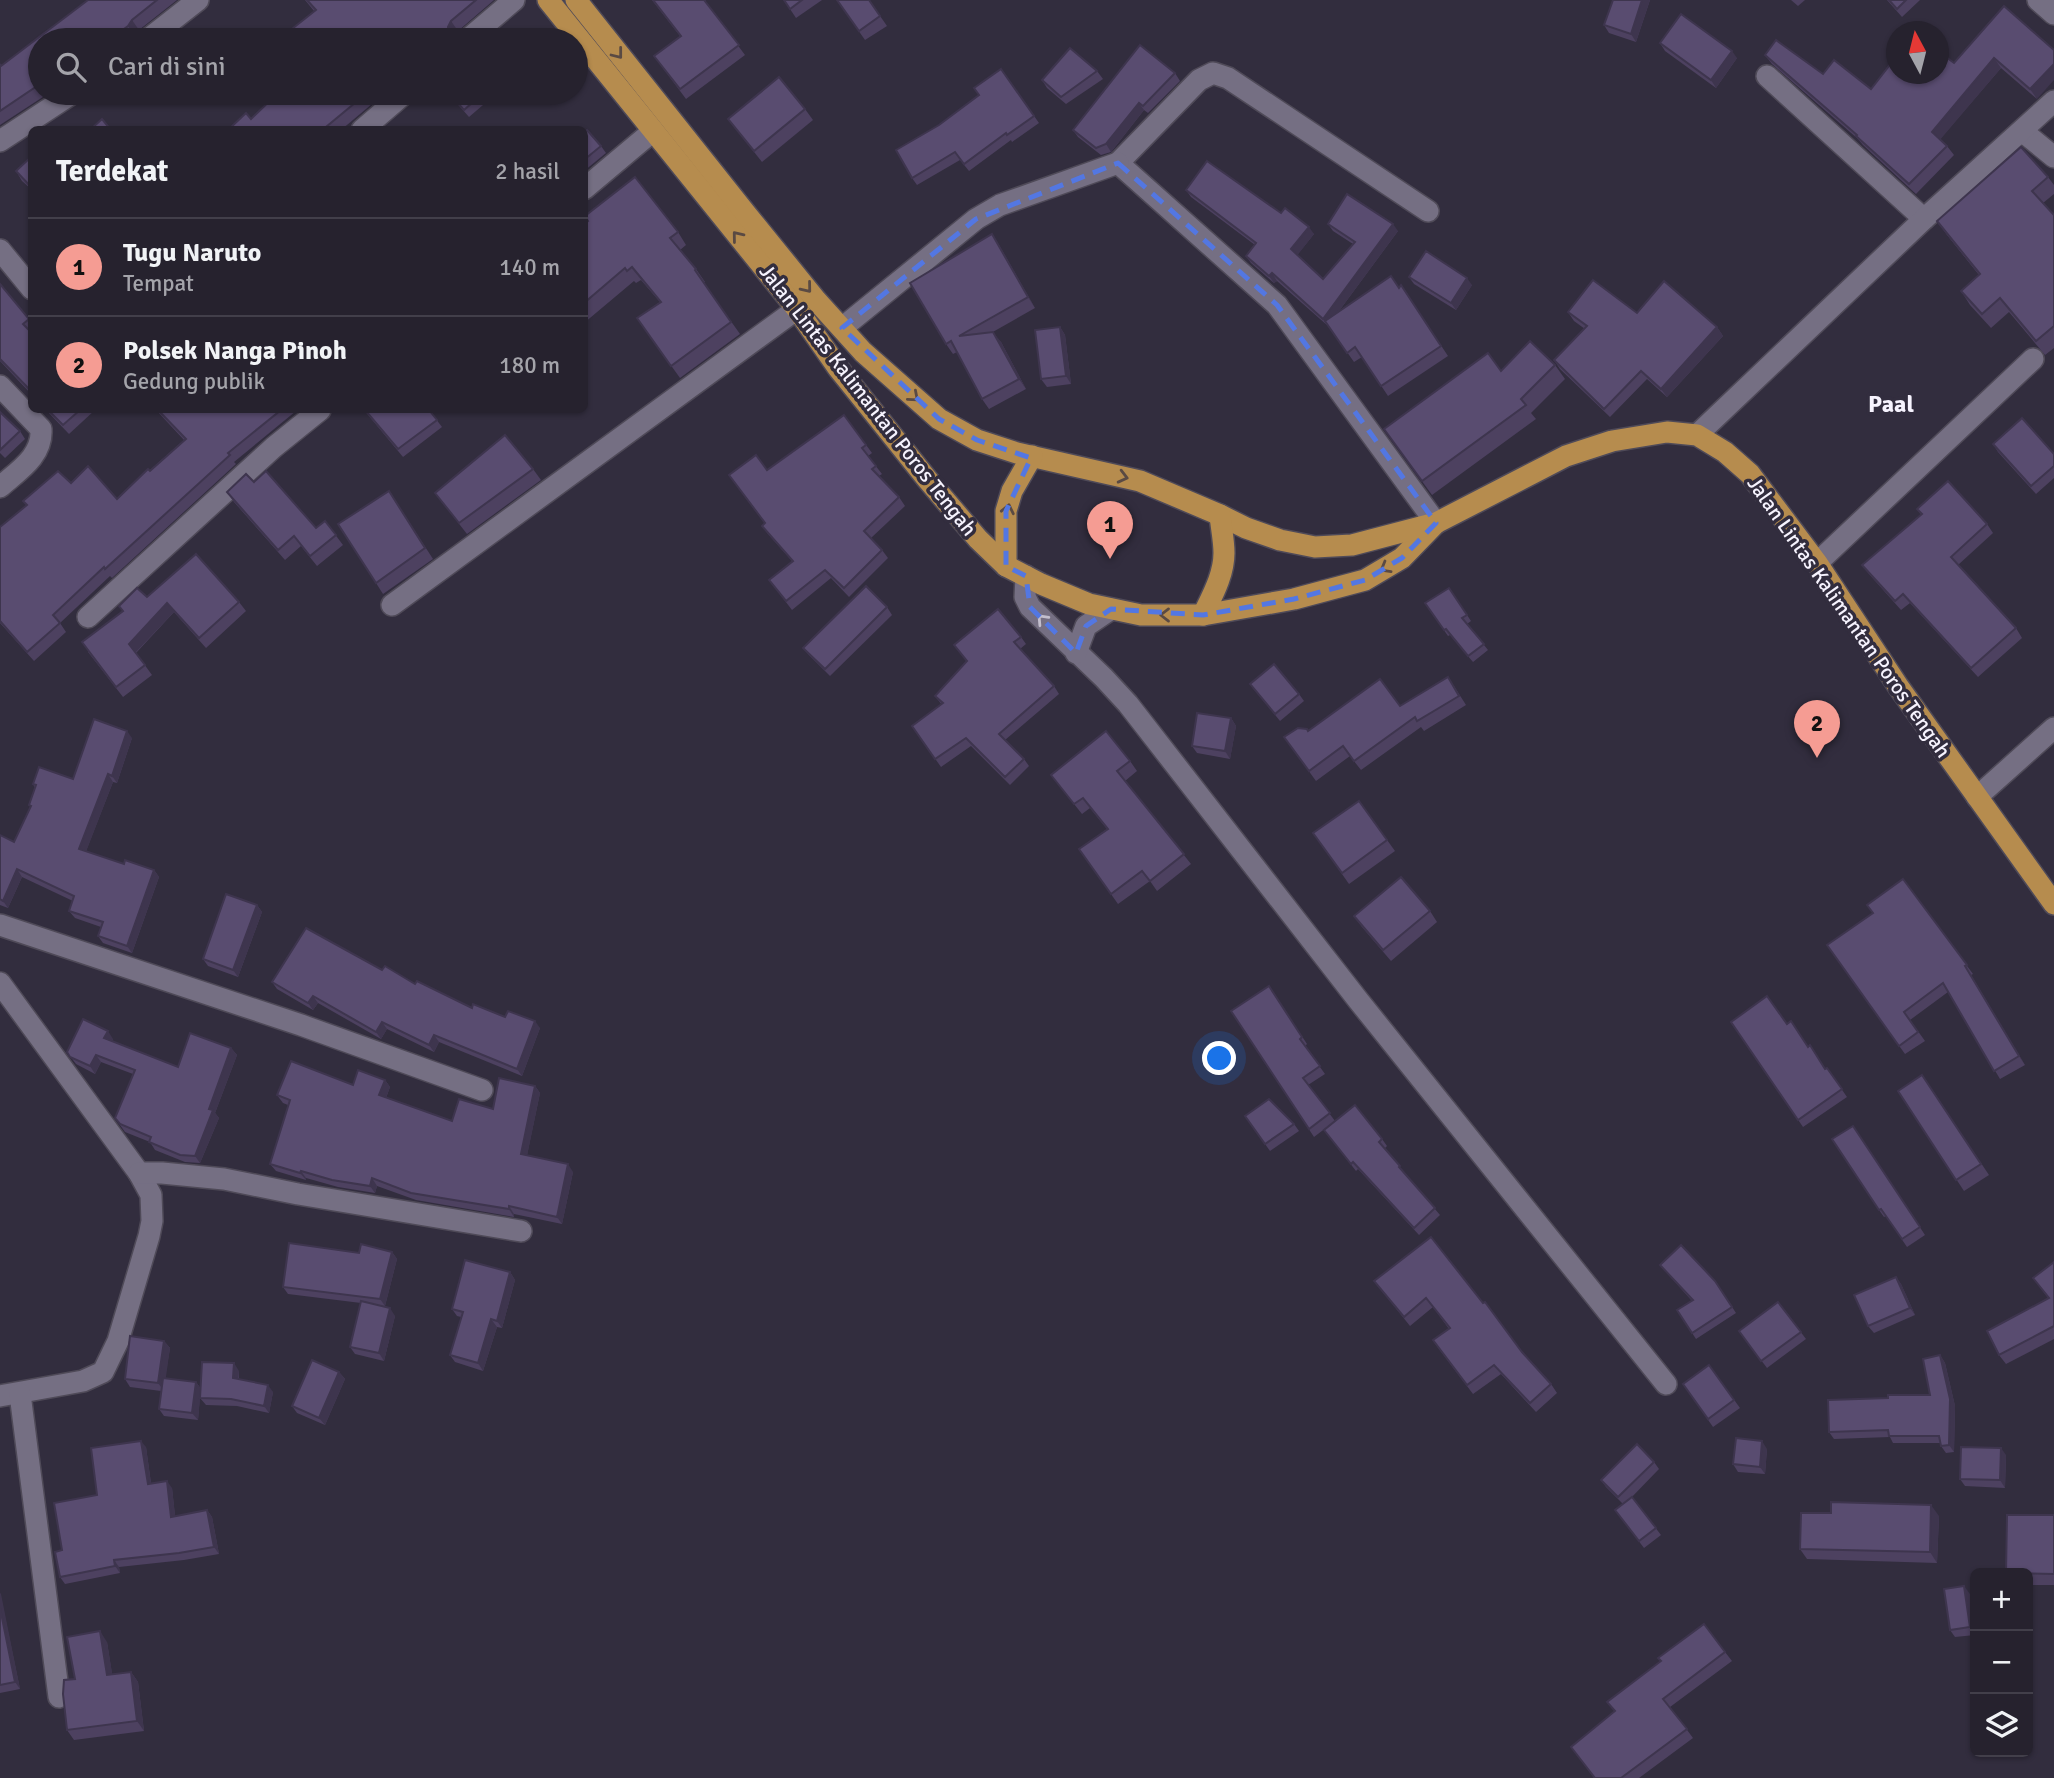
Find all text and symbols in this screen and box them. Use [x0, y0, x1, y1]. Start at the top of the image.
north arrow [1886, 21, 1949, 84]
search box [28, 28, 588, 105]
one-way arrow [610, 46, 623, 58]
icon: search [52, 48, 90, 86]
text: Cari di sini [108, 51, 226, 83]
text: Terdekat [56, 153, 168, 190]
text: 2 hasil [495, 157, 560, 186]
one-way arrow [733, 231, 745, 244]
text: Tugu Naruto [123, 237, 261, 269]
text: 1 [73, 253, 85, 282]
text: 140 m [499, 253, 560, 282]
street label: Jalan Lintas Kalimantan Poros Tengah [754, 259, 982, 541]
text: Tempat [123, 269, 194, 298]
one-way arrow [799, 280, 811, 293]
text: Polsek Nanga Pinoh [123, 335, 347, 367]
text: 2 [73, 351, 85, 380]
text: 180 m [499, 351, 560, 380]
text: Gedung publik [123, 367, 265, 396]
one-way arrow [906, 389, 919, 401]
district label: Paal [1868, 389, 1914, 419]
one-way arrow [1117, 469, 1129, 483]
street label: Jalan Lintas Kalimantan Poros Tengah [1741, 471, 1957, 763]
pin: 1 [1087, 501, 1133, 559]
one-way arrow [999, 503, 1014, 515]
one-way arrow [1380, 560, 1393, 573]
one-way arrow [1159, 607, 1170, 623]
one-way arrow [1037, 614, 1050, 627]
pin: 2 [1794, 700, 1840, 758]
your location [1202, 1041, 1236, 1075]
map controls [1970, 1568, 2033, 1757]
button: + [1970, 1568, 2033, 1631]
button: − [1970, 1631, 2033, 1694]
button: layers [1970, 1694, 2033, 1757]

